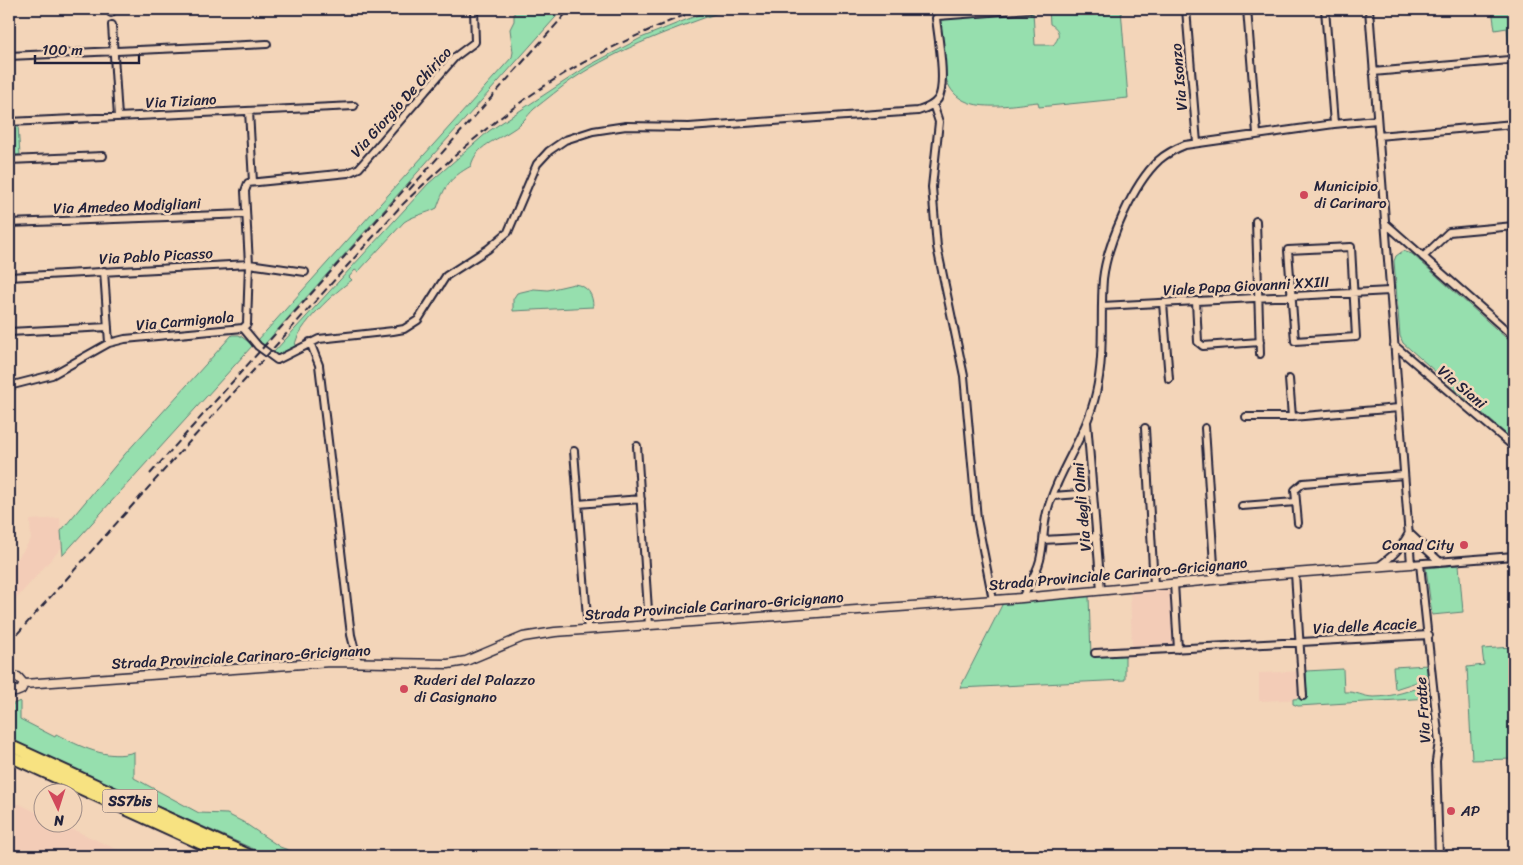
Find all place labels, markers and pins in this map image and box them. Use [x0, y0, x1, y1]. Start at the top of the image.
place label: Municipio di Carinaro [1314, 173, 1387, 216]
marker: Municipio di Carinaro [1298, 189, 1310, 201]
place label: Conad City [1382, 532, 1454, 558]
marker: Conad City [1458, 539, 1470, 551]
place label: Ruderi del Palazzo di Casignano [414, 667, 535, 710]
marker: Ruderi del Palazzo di Casignano [398, 683, 410, 695]
place label: AP [1460, 798, 1480, 824]
marker: AP [1445, 805, 1457, 817]

